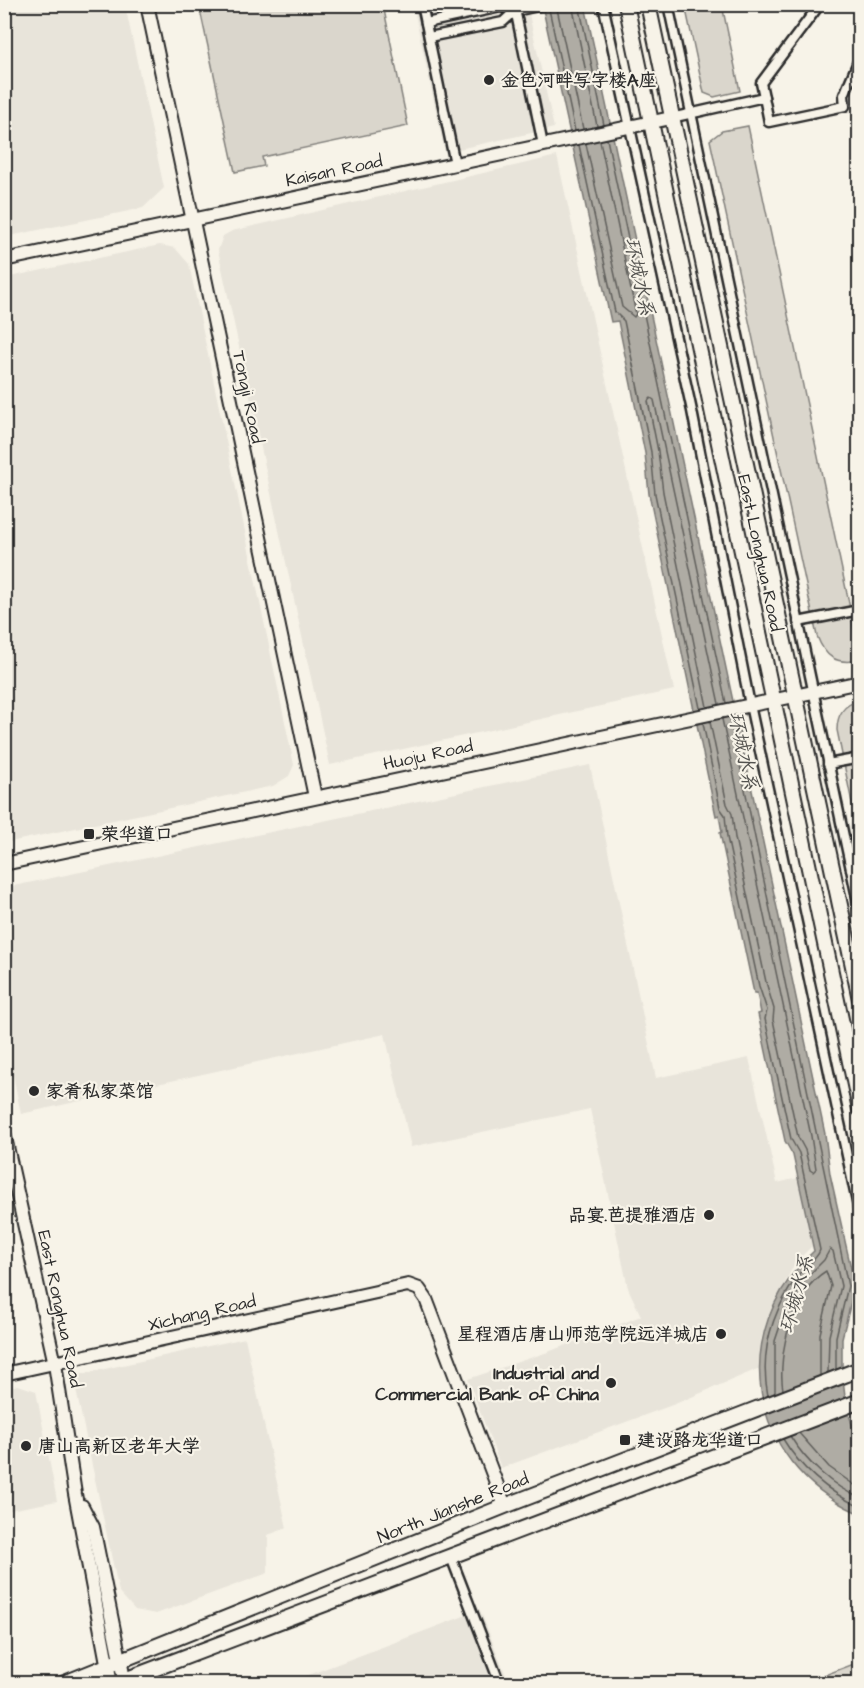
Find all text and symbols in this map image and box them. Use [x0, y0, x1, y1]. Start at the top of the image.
place label: 金色河畔写字楼A座 [501, 68, 657, 93]
marker: 金色河畔写字楼A座 [482, 73, 496, 87]
street label: Kaisan Road [283, 149, 385, 193]
water label: 环城水系 [617, 235, 661, 319]
street label: Tongji Road [225, 348, 270, 446]
street label: East Longhua Road [730, 472, 789, 634]
water label: 环城水系 [721, 709, 765, 793]
street label: Huoju Road [381, 733, 475, 777]
place label: 荣华道口 [101, 822, 173, 847]
marker: 荣华道口 [82, 827, 96, 841]
place label: 家肴私家菜馆 [46, 1079, 154, 1104]
marker: 家肴私家菜馆 [27, 1084, 41, 1098]
place label: 品宴.芭提雅酒店 [568, 1203, 697, 1228]
marker: 品宴.芭提雅酒店 [702, 1208, 716, 1222]
street label: East Ronghua Road [30, 1228, 89, 1390]
water label: 环城水系 [773, 1252, 821, 1336]
street label: Xichang Road [146, 1288, 259, 1339]
place label: 星程酒店唐山师范学院远洋城店 [457, 1322, 709, 1347]
marker: 星程酒店唐山师范学院远洋城店 [714, 1327, 728, 1341]
place label: Industrial and Commercial Bank of China [375, 1361, 600, 1407]
marker: Industrial and Commercial Bank of China [604, 1376, 618, 1390]
place label: 建设路龙华道口 [637, 1428, 763, 1453]
marker: 建设路龙华道口 [618, 1433, 632, 1447]
place label: 唐山高新区老年大学 [38, 1434, 200, 1459]
marker: 唐山高新区老年大学 [19, 1439, 33, 1453]
street label: North Jianshe Road [373, 1466, 533, 1550]

